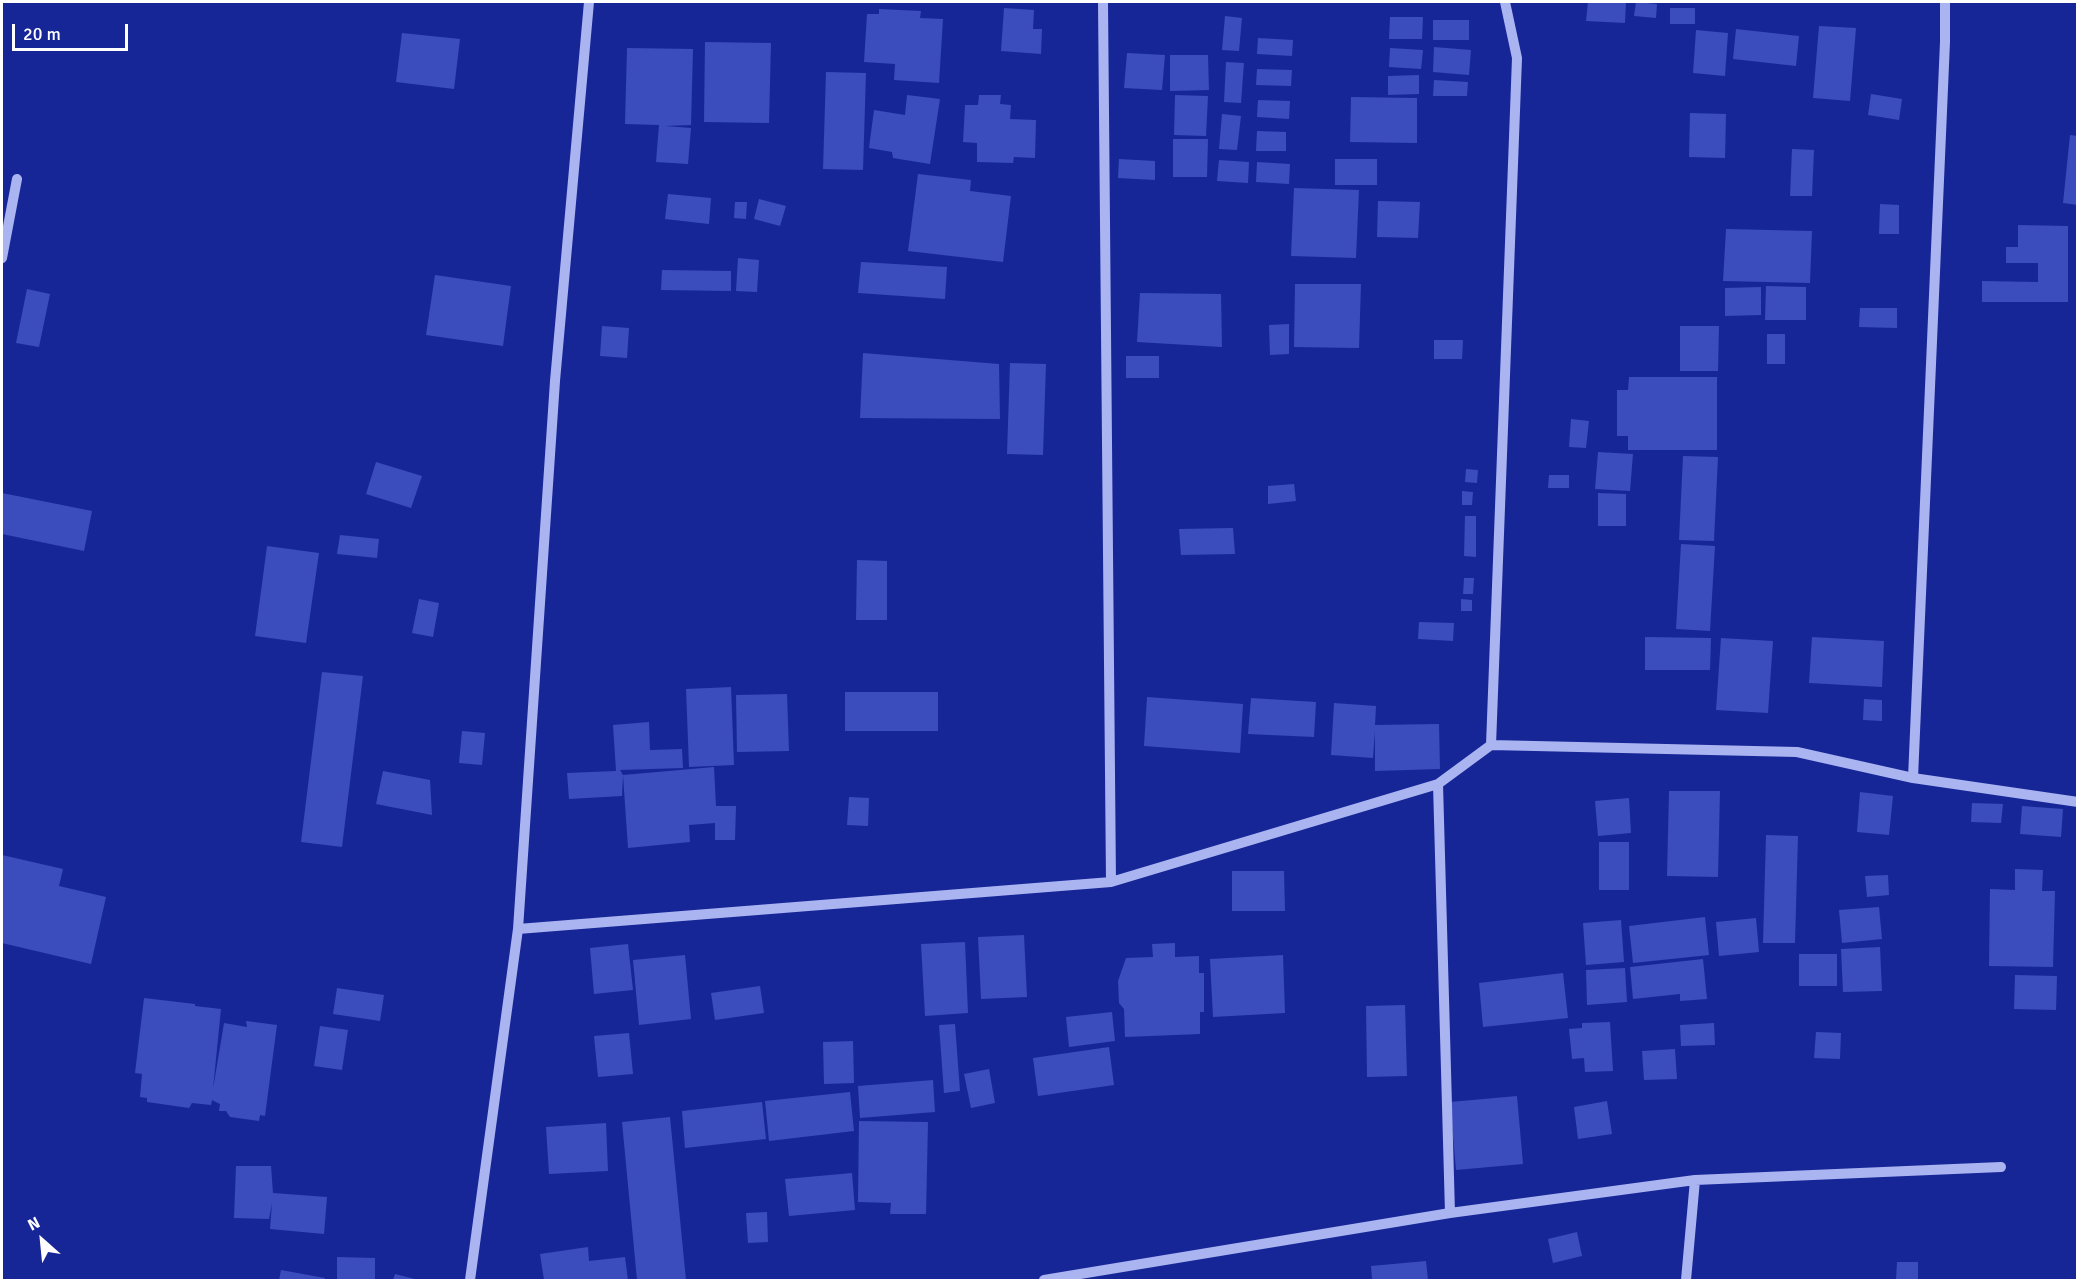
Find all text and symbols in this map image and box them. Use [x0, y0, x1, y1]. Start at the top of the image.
scale bar [15, 12, 130, 50]
text: 20 m [23, 23, 61, 45]
north arrow [12, 1210, 72, 1270]
text: N [24, 1213, 43, 1235]

